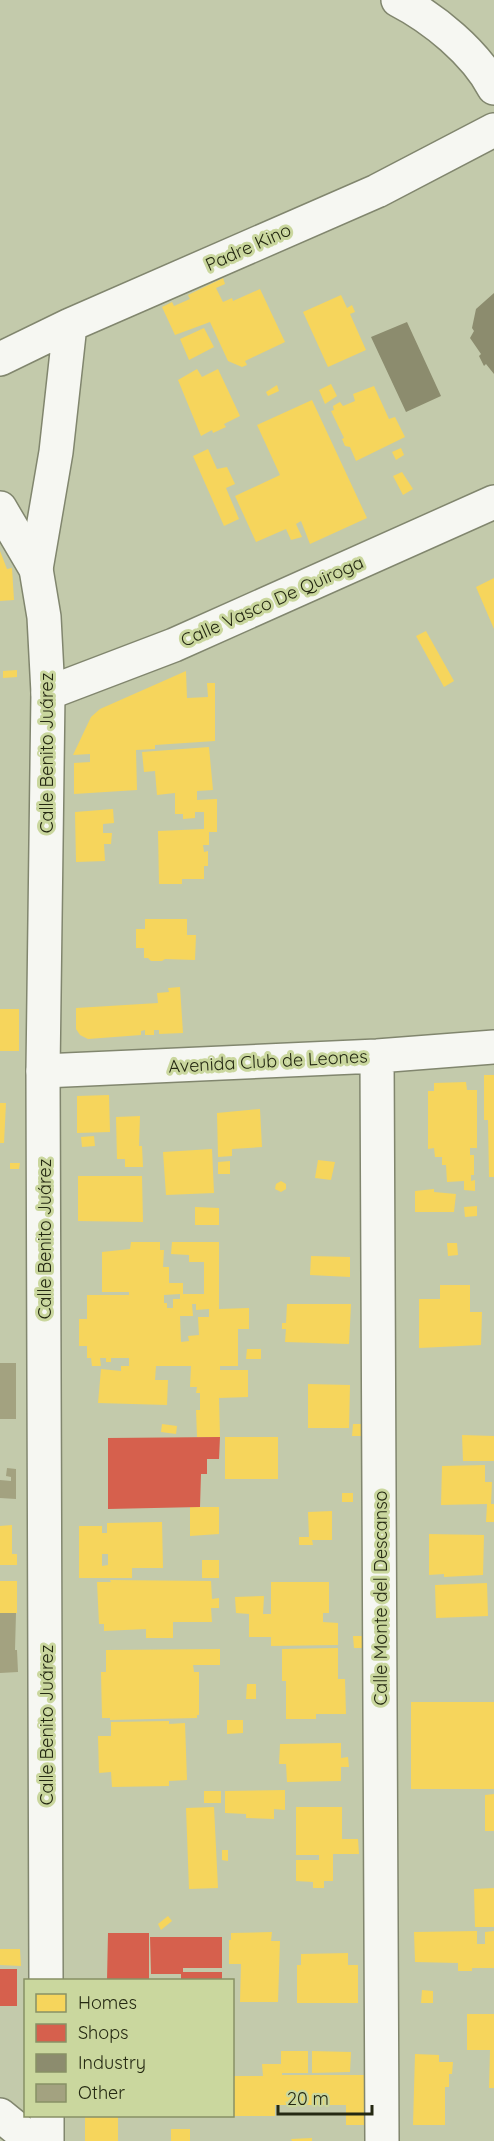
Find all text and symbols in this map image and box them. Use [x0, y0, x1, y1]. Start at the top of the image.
street label: Padre Kino [202, 218, 294, 276]
street label: Calle Vasco De Quiroga [177, 550, 367, 652]
street label: Calle Benito Juárez [35, 673, 58, 833]
street label: Avenida Club de Leones [168, 1044, 368, 1078]
street label: Calle Benito Juárez [33, 1159, 56, 1319]
street label: Calle Monte del Descanso [369, 1491, 392, 1705]
street label: Calle Benito Juárez [35, 1645, 58, 1805]
legend [24, 1979, 234, 2117]
text: Homes [78, 1991, 137, 2014]
text: Shops [78, 2021, 129, 2044]
text: Industry [78, 2051, 146, 2074]
scale bar [278, 2078, 372, 2116]
text: Other [78, 2081, 125, 2104]
text: 20 m [287, 2087, 329, 2110]

